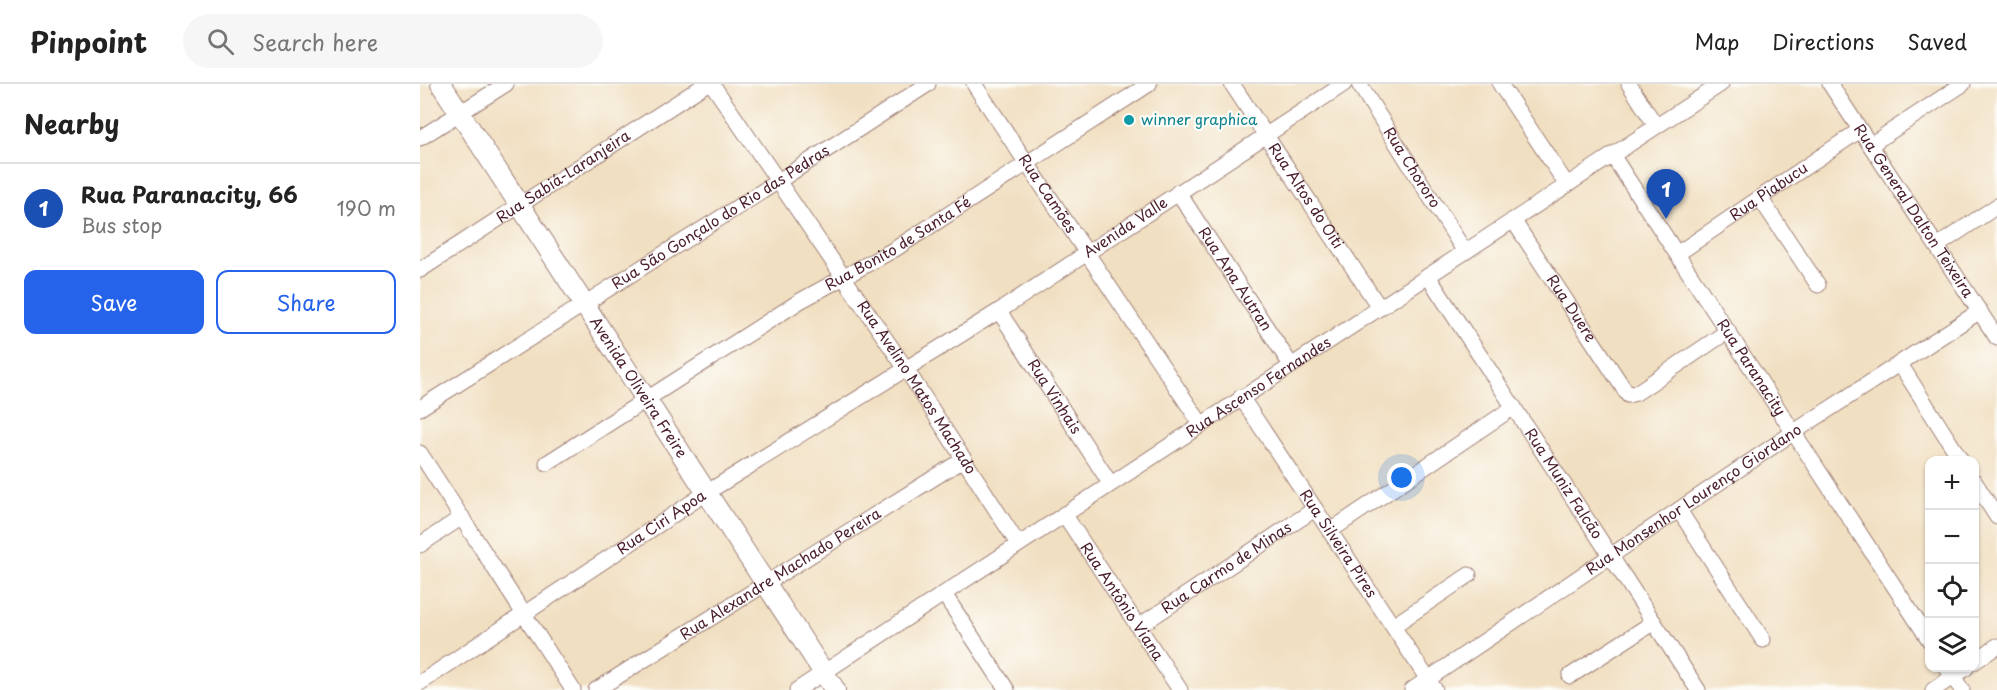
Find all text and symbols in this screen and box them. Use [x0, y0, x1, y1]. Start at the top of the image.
search box [183, 14, 603, 68]
text: Pinpoint [30, 20, 147, 63]
icon: search [204, 25, 237, 58]
text: Search here [252, 25, 378, 58]
text: Map [1694, 25, 1739, 57]
text: Directions [1772, 25, 1874, 57]
text: Saved [1907, 25, 1967, 57]
text: Nearby [24, 104, 119, 143]
place label: winner graphica [1141, 107, 1258, 130]
marker: winner graphica [1122, 113, 1136, 127]
street label: Rua General Dalton Teixeira [1849, 119, 1981, 302]
street label: Rua Chororo [1379, 122, 1447, 212]
street label: Rua Sabiá-Laranjeira [491, 123, 635, 228]
street label: Rua São Gonçalo do Rio das Pedras [606, 138, 833, 294]
street label: Rua Altos do Oiti [1264, 138, 1350, 253]
street label: Rua Camões [1014, 149, 1083, 237]
street label: Rua Piabucu [1724, 156, 1812, 225]
pin: 1 [1646, 170, 1686, 219]
text: Rua Paranacity, 66 [81, 177, 298, 210]
street label: Rua Bonito de Santa Fé [820, 190, 975, 295]
street label: Avenida Valle [1078, 190, 1172, 263]
text: 1 [39, 193, 48, 223]
text: 190 m [337, 193, 396, 223]
text: Bus stop [81, 210, 162, 240]
street label: Rua Ana Autran [1194, 222, 1279, 335]
street label: Rua Duere [1542, 269, 1603, 346]
button: Save [24, 270, 204, 334]
button: Share [216, 270, 396, 334]
street label: Rua Avelino Matos Machado [852, 295, 983, 478]
street label: Avenida Oliveira Freire [585, 311, 694, 462]
street label: Rua Paranacity [1712, 314, 1793, 420]
street label: Rua Ascenso Fernandes [1181, 330, 1335, 442]
street label: Rua Vinhais [1023, 354, 1089, 438]
street label: Rua Monsenhor Lourenço Giordano [1580, 417, 1805, 580]
street label: Rua Muniz Falcão [1520, 423, 1609, 543]
map controls [1925, 456, 1979, 672]
button: + [1925, 456, 1979, 510]
your location [1387, 463, 1416, 492]
street label: Rua Ciri Apoa [611, 483, 710, 559]
street label: Rua Silveira Pires [1295, 484, 1384, 602]
street label: Rua Alexandre Machado Pereira [675, 501, 885, 645]
button: − [1925, 510, 1979, 564]
street label: Rua Carmo de Minas [1156, 515, 1296, 618]
street label: Rua Antônio Viana [1076, 537, 1171, 665]
button: locate [1925, 564, 1979, 618]
button: layers [1925, 618, 1979, 672]

